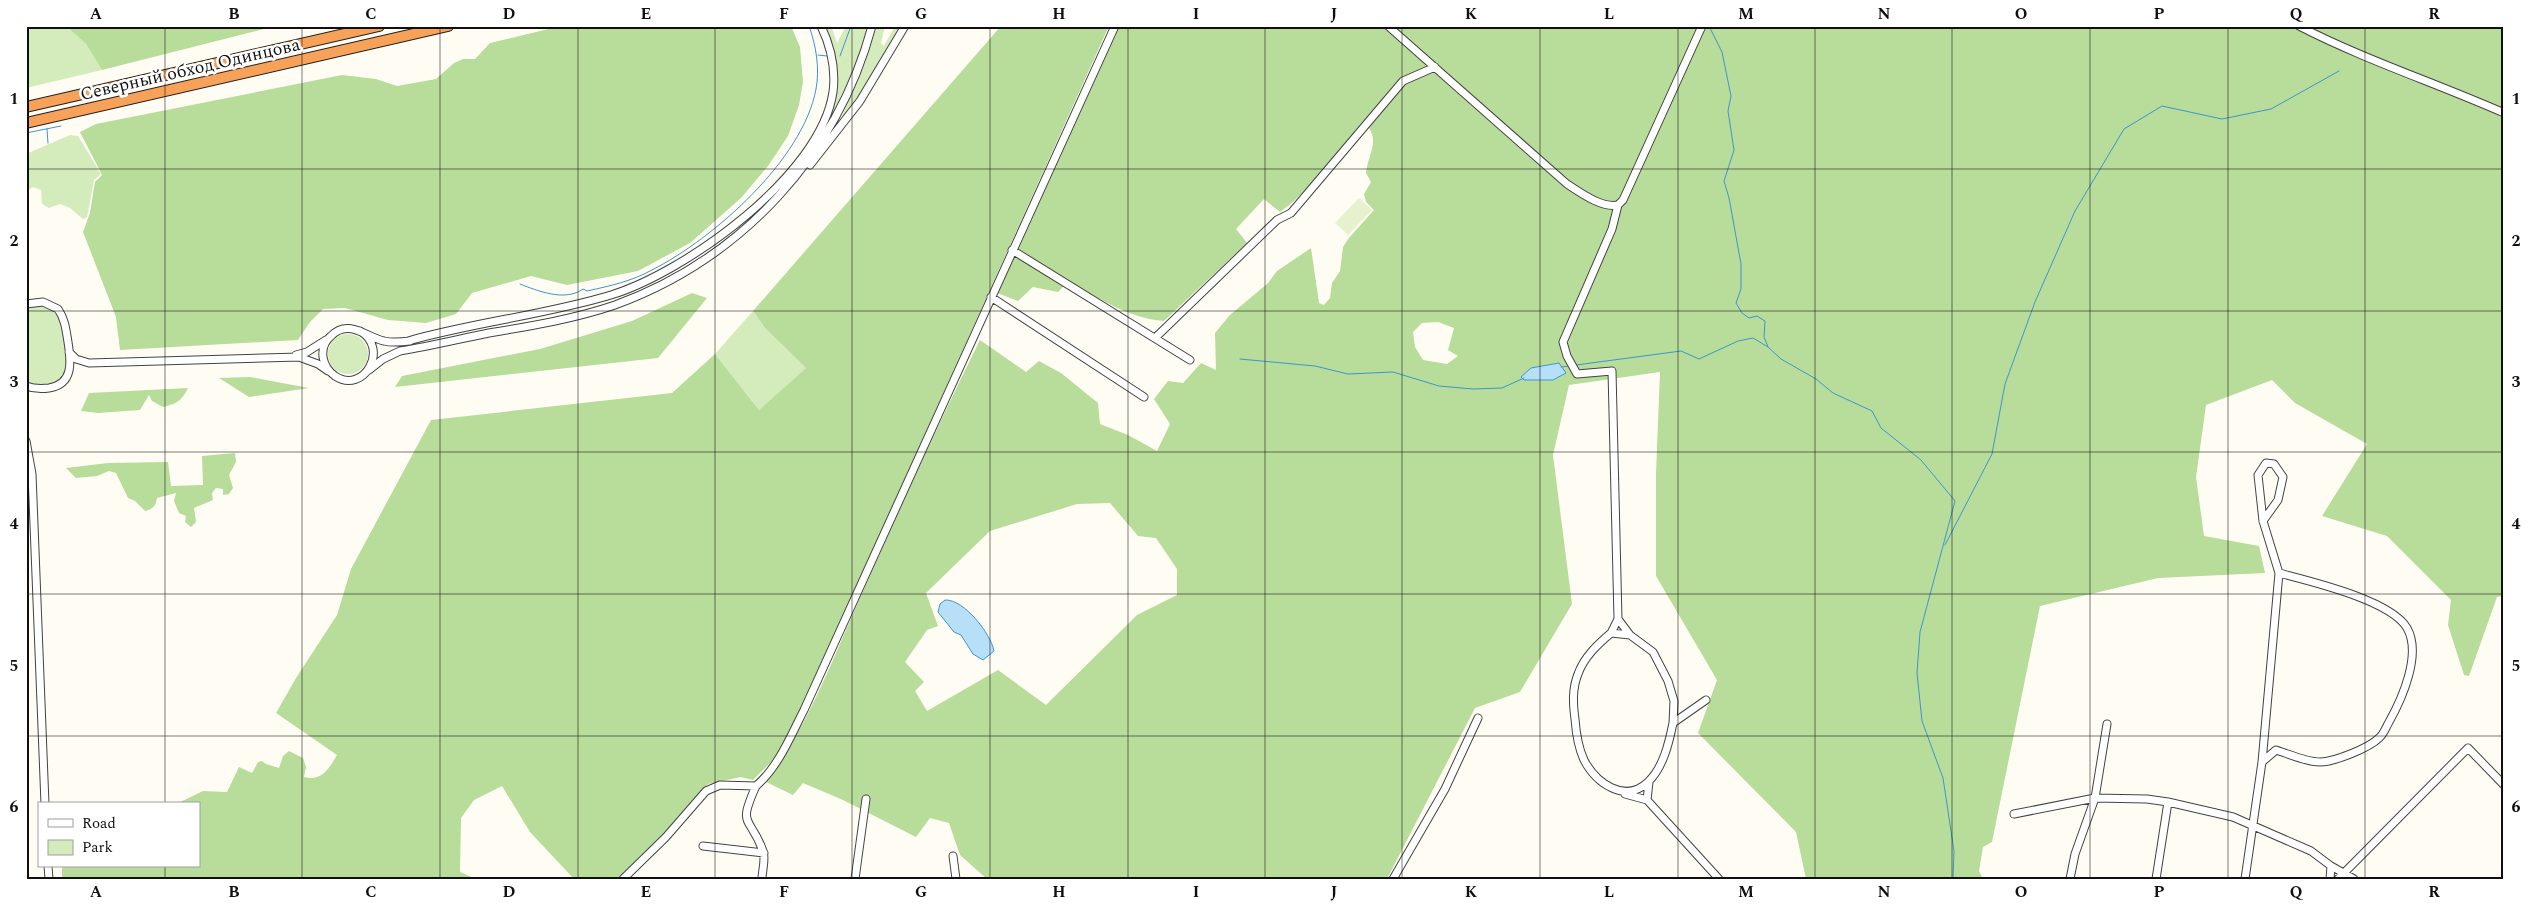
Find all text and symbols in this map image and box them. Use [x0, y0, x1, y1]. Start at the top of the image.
text: A [90, 2, 103, 26]
text: B [228, 2, 240, 26]
text: C [365, 2, 377, 26]
text: D [503, 2, 516, 26]
text: E [641, 2, 651, 26]
text: F [779, 2, 789, 26]
text: G [915, 2, 927, 26]
text: H [1052, 2, 1066, 26]
text: I [1193, 2, 1199, 26]
text: J [1331, 2, 1338, 26]
text: K [1465, 2, 1478, 26]
text: L [1604, 2, 1614, 26]
text: M [1738, 2, 1754, 26]
text: N [1877, 2, 1891, 26]
text: O [2015, 2, 2027, 26]
text: P [2154, 2, 2165, 26]
text: Q [2290, 2, 2303, 26]
text: R [2428, 2, 2440, 26]
street label: Северный обход Одинцова [77, 31, 303, 108]
text: 1 [10, 87, 18, 111]
text: 1 [2512, 87, 2520, 111]
text: 2 [10, 229, 19, 253]
text: 2 [2512, 229, 2521, 253]
text: 3 [10, 370, 19, 394]
text: 3 [2512, 370, 2521, 394]
text: 4 [10, 512, 19, 536]
text: 4 [2512, 512, 2521, 536]
text: 5 [10, 654, 18, 678]
text: 5 [2512, 654, 2520, 678]
text: 6 [10, 795, 19, 819]
text: 6 [2512, 795, 2521, 819]
legend [38, 802, 200, 868]
text: Road [82, 812, 116, 835]
text: Park [82, 836, 113, 859]
text: A [90, 880, 103, 904]
text: B [228, 880, 240, 904]
text: C [365, 880, 377, 904]
text: D [503, 880, 516, 904]
text: E [641, 880, 651, 904]
text: F [779, 880, 789, 904]
text: G [915, 880, 927, 904]
text: H [1052, 880, 1066, 904]
text: I [1193, 880, 1199, 904]
text: J [1331, 880, 1338, 904]
text: K [1465, 880, 1478, 904]
text: L [1604, 880, 1614, 904]
text: M [1738, 880, 1754, 904]
text: N [1877, 880, 1891, 904]
text: O [2015, 880, 2027, 904]
text: P [2154, 880, 2165, 904]
text: Q [2290, 880, 2303, 904]
text: R [2428, 880, 2440, 904]

